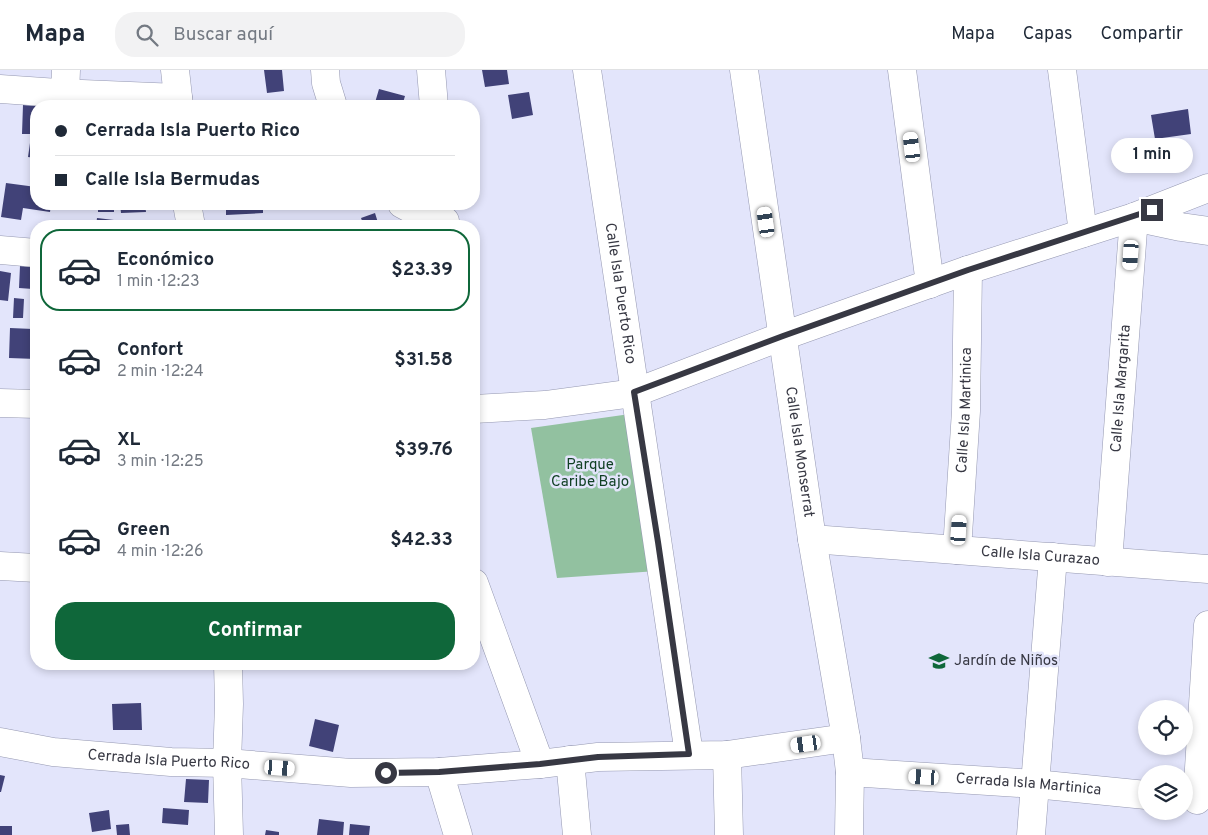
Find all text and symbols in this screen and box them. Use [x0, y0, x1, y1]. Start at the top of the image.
search box [115, 12, 465, 57]
text: Mapa [25, 20, 85, 50]
icon: search [133, 21, 161, 49]
text: Buscar aquí [173, 23, 273, 47]
text: Mapa [951, 23, 995, 46]
text: Capas [1023, 23, 1072, 46]
text: Compartir [1100, 23, 1183, 46]
text: Cerrada Isla Puerto Rico [85, 119, 300, 143]
car [902, 131, 921, 163]
callout: 1 min [1111, 138, 1193, 172]
text: 1 min [1133, 145, 1171, 165]
text: Calle Isla Bermudas [85, 168, 260, 192]
route end [1141, 199, 1163, 221]
car [756, 206, 775, 238]
street label: Calle Isla Puerto Rico [600, 222, 640, 365]
car [1122, 240, 1139, 270]
icon: car [57, 248, 102, 293]
text: Económico [117, 248, 214, 272]
text: $23.39 [391, 258, 453, 282]
text: 1 min · 12:23 [117, 272, 200, 292]
street label: Calle Isla Margarita [1107, 324, 1135, 453]
icon: car [57, 338, 102, 383]
text: Confort [117, 338, 183, 362]
street label: Calle Isla Martinica [952, 347, 976, 474]
text: $31.58 [394, 348, 453, 372]
text: 2 min · 12:24 [117, 362, 204, 382]
street label: Calle Isla Monserrat [781, 385, 818, 519]
icon: car [57, 428, 102, 473]
text: XL [117, 428, 140, 452]
text: $39.76 [395, 438, 453, 462]
text: 3 min · 12:25 [117, 452, 204, 472]
park label: Parque Caribe Bajo [551, 456, 629, 492]
car [950, 515, 967, 545]
icon: car [57, 518, 102, 563]
text: Green [117, 518, 170, 542]
text: $42.33 [390, 528, 453, 552]
text: 4 min · 12:26 [117, 542, 204, 562]
street label: Calle Isla Curazao [980, 542, 1101, 570]
button: Confirmar [55, 602, 455, 660]
school or university icon: Jardín de Niños [928, 650, 950, 672]
place label: Jardín de Niños [954, 652, 1058, 671]
map controls [1138, 700, 1193, 820]
button: locate [1138, 700, 1193, 755]
car [790, 734, 821, 754]
street label: Cerrada Isla Puerto Rico [87, 745, 251, 774]
car [264, 759, 295, 777]
route start [375, 762, 397, 784]
button: layers [1138, 765, 1193, 820]
car [908, 769, 939, 785]
street label: Cerrada Isla Martinica [955, 769, 1102, 800]

